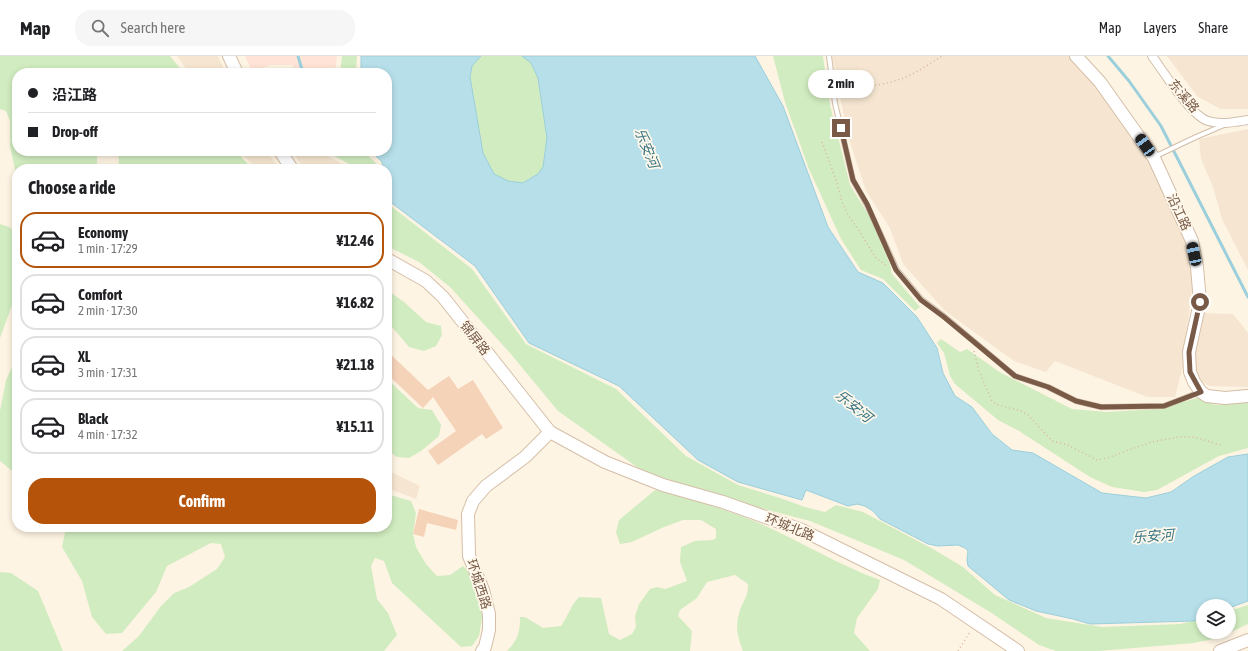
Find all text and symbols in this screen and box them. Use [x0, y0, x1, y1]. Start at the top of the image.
search box [75, 10, 355, 46]
text: Map [20, 17, 51, 39]
icon: search [89, 17, 111, 39]
text: Search here [121, 19, 185, 36]
text: Map [1099, 20, 1121, 36]
text: Layers [1143, 20, 1176, 36]
text: Share [1198, 20, 1228, 36]
callout: 2 min [808, 70, 874, 98]
text: 2 min [828, 76, 854, 91]
street label: 东溪路 [1166, 76, 1202, 116]
text: 沿江路 [52, 86, 97, 103]
route end [832, 119, 850, 137]
text: Drop-off [52, 123, 98, 140]
water label: 乐安河 [632, 126, 663, 173]
car [1133, 132, 1157, 158]
text: Choose a ride [28, 177, 116, 198]
street label: 沿江路 [1164, 191, 1194, 233]
icon: car [30, 222, 66, 258]
text: Economy [78, 224, 128, 241]
text: ¥12.46 [336, 232, 374, 249]
text: 1 min · 17:29 [78, 241, 138, 256]
car [1186, 241, 1202, 267]
icon: car [30, 284, 66, 320]
text: Comfort [78, 286, 122, 303]
route start [1191, 293, 1209, 311]
text: ¥16.82 [336, 294, 374, 311]
text: 2 min · 17:30 [78, 303, 138, 318]
street label: 锦屏路 [457, 318, 493, 358]
icon: car [30, 346, 66, 382]
text: XL [78, 348, 91, 365]
text: ¥21.18 [336, 356, 374, 373]
text: 3 min · 17:31 [78, 365, 138, 380]
water label: 乐安河 [833, 387, 878, 427]
icon: car [30, 408, 66, 444]
text: Black [78, 410, 108, 427]
text: ¥15.11 [336, 418, 374, 435]
text: 4 min · 17:32 [78, 427, 138, 442]
button: Confirm [28, 478, 376, 524]
street label: 环城北路 [763, 510, 817, 544]
water label: 乐安河 [1131, 526, 1177, 545]
street label: 环城西路 [464, 557, 494, 611]
map controls [1196, 599, 1236, 639]
button: layers [1196, 599, 1236, 639]

